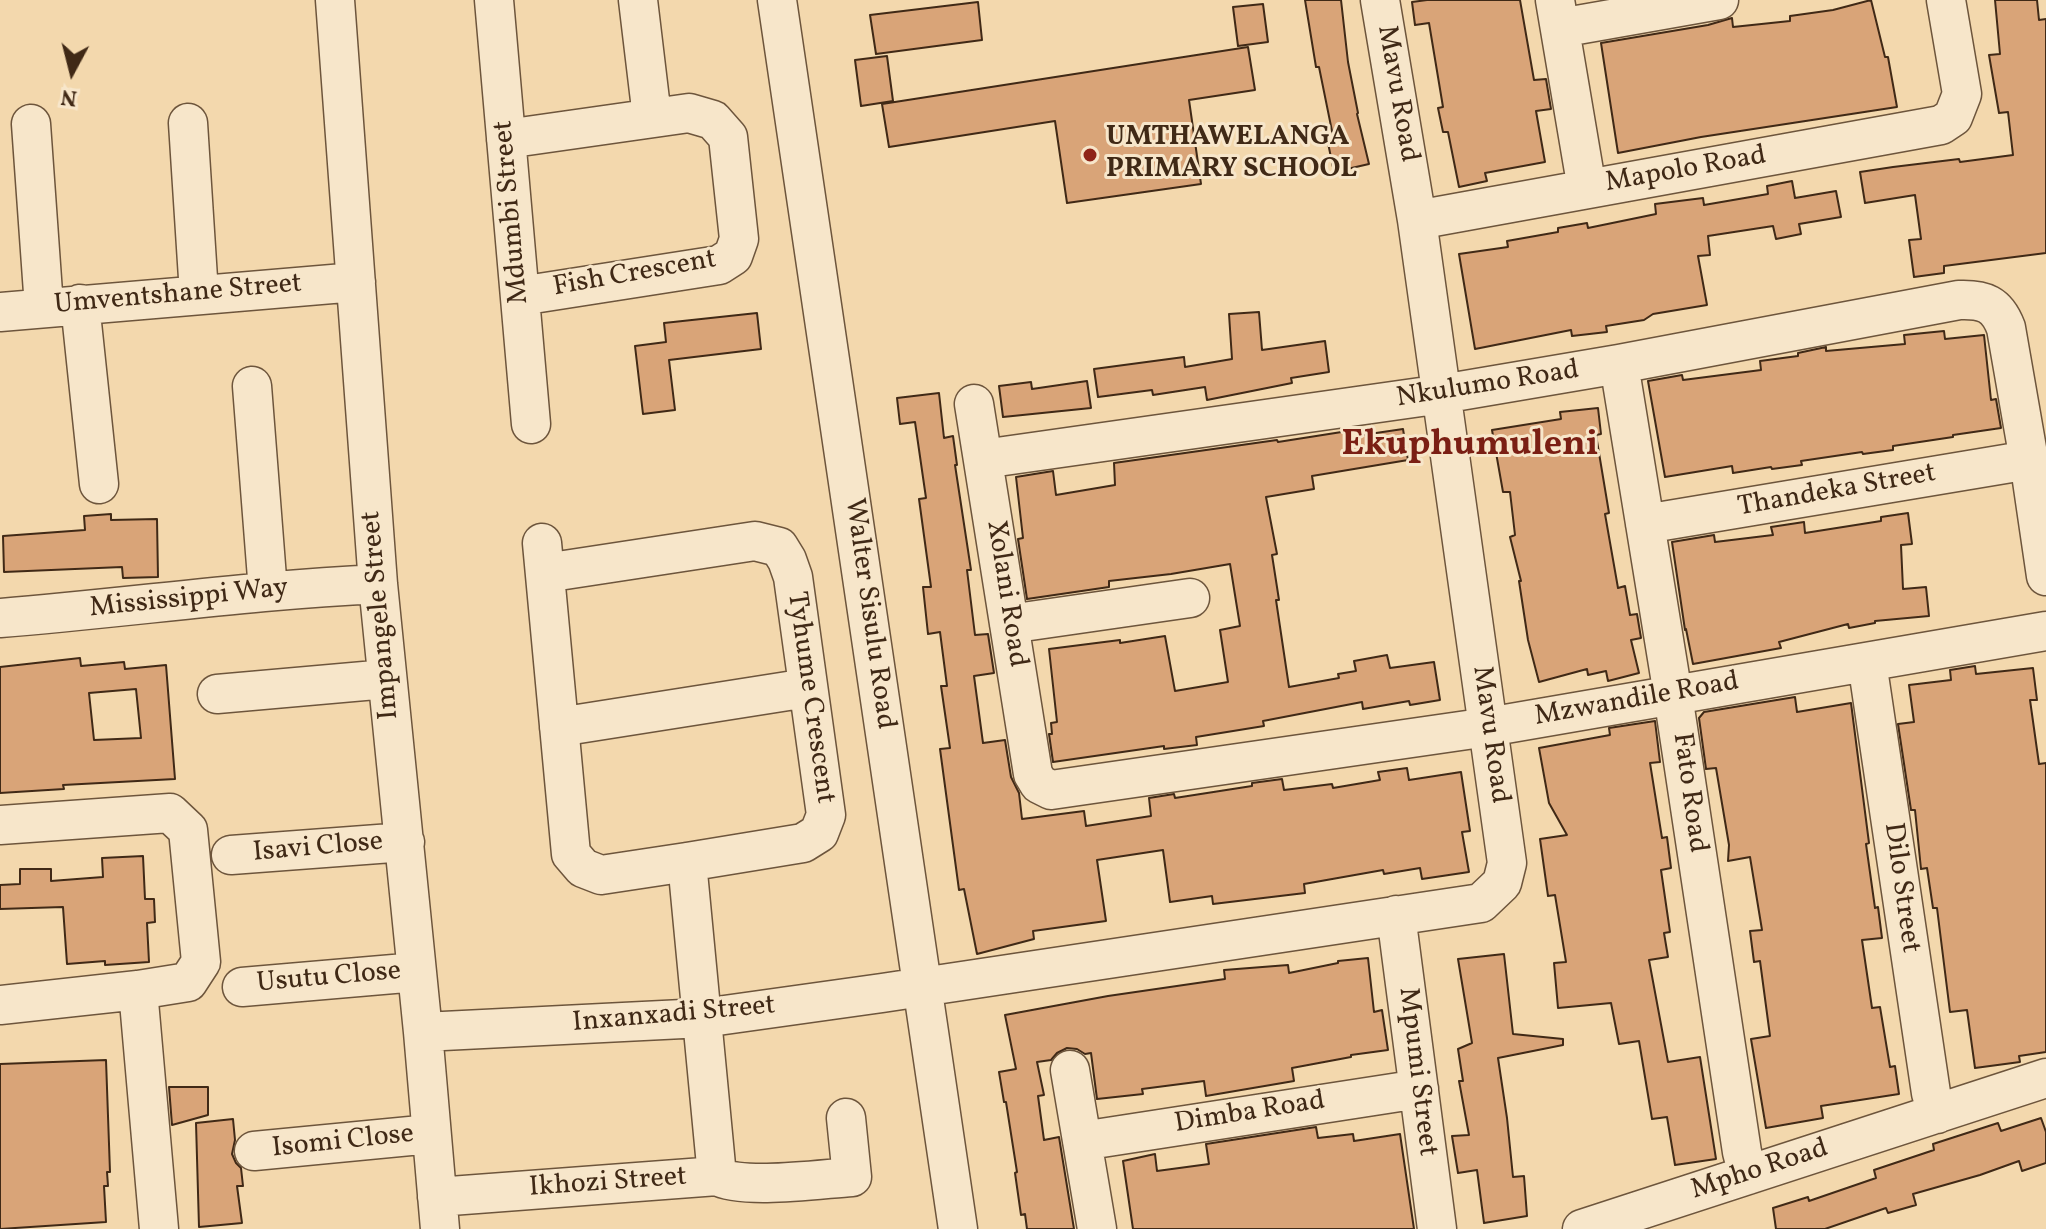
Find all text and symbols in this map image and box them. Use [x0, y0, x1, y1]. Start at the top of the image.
street label: Mavu Road [1367, 23, 1425, 165]
north arrow [32, 32, 112, 112]
text: N [59, 80, 79, 113]
street label: Mdumbi Street [488, 119, 538, 305]
place label: UMTHAWELANGA PRIMARY SCHOOL [1106, 122, 1357, 188]
street label: Mapolo Road [1603, 140, 1769, 202]
marker: UMTHAWELANGA PRIMARY SCHOOL [1081, 146, 1099, 164]
street label: Fish Crescent [551, 244, 719, 306]
street label: Umventshane Street [53, 268, 303, 324]
street label: Nkulumo Road [1394, 355, 1582, 417]
district label: Ekuphumuleni [1342, 425, 1598, 469]
street label: Thandeka Street [1735, 458, 1939, 526]
street label: Walter Sisulu Road [835, 496, 901, 732]
street label: Impangele Street [356, 509, 408, 721]
street label: Xolani Road [977, 518, 1033, 670]
street label: Mississippi Way [88, 573, 290, 627]
street label: Tyhume Crescent [777, 590, 841, 806]
street label: Mavu Road [1463, 664, 1515, 806]
street label: Mzwandile Road [1532, 666, 1742, 736]
street label: Fato Road [1663, 731, 1713, 855]
street label: Dilo Street [1874, 821, 1926, 955]
street label: Isavi Close [251, 827, 385, 871]
street label: Usutu Close [255, 956, 403, 1002]
street label: Mpumi Street [1389, 986, 1443, 1158]
street label: Inxanxadi Street [571, 990, 777, 1042]
street label: Dimba Road [1172, 1086, 1328, 1142]
street label: Isomi Close [270, 1119, 416, 1167]
street label: Mpho Road [1687, 1133, 1833, 1209]
street label: Ikhozi Street [528, 1162, 688, 1206]

